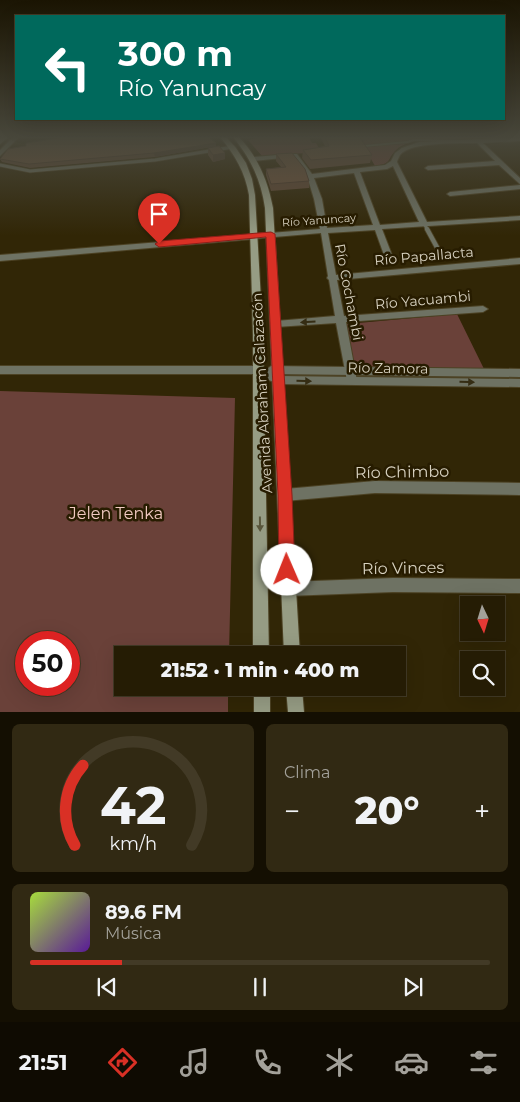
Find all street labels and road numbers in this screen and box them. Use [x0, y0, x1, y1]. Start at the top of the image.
street label: Río Yanuncay [282, 210, 357, 230]
street label: Río Cochambi [331, 242, 367, 342]
street label: Río Papallacta [374, 243, 474, 269]
street label: Río Yacuambi [374, 287, 472, 313]
street label: Avenida Abraham Calazacón [248, 292, 276, 494]
street label: Río Zamora [348, 358, 428, 378]
street label: Río Chimbo [355, 462, 449, 482]
street label: Río Vinces [362, 558, 445, 578]

